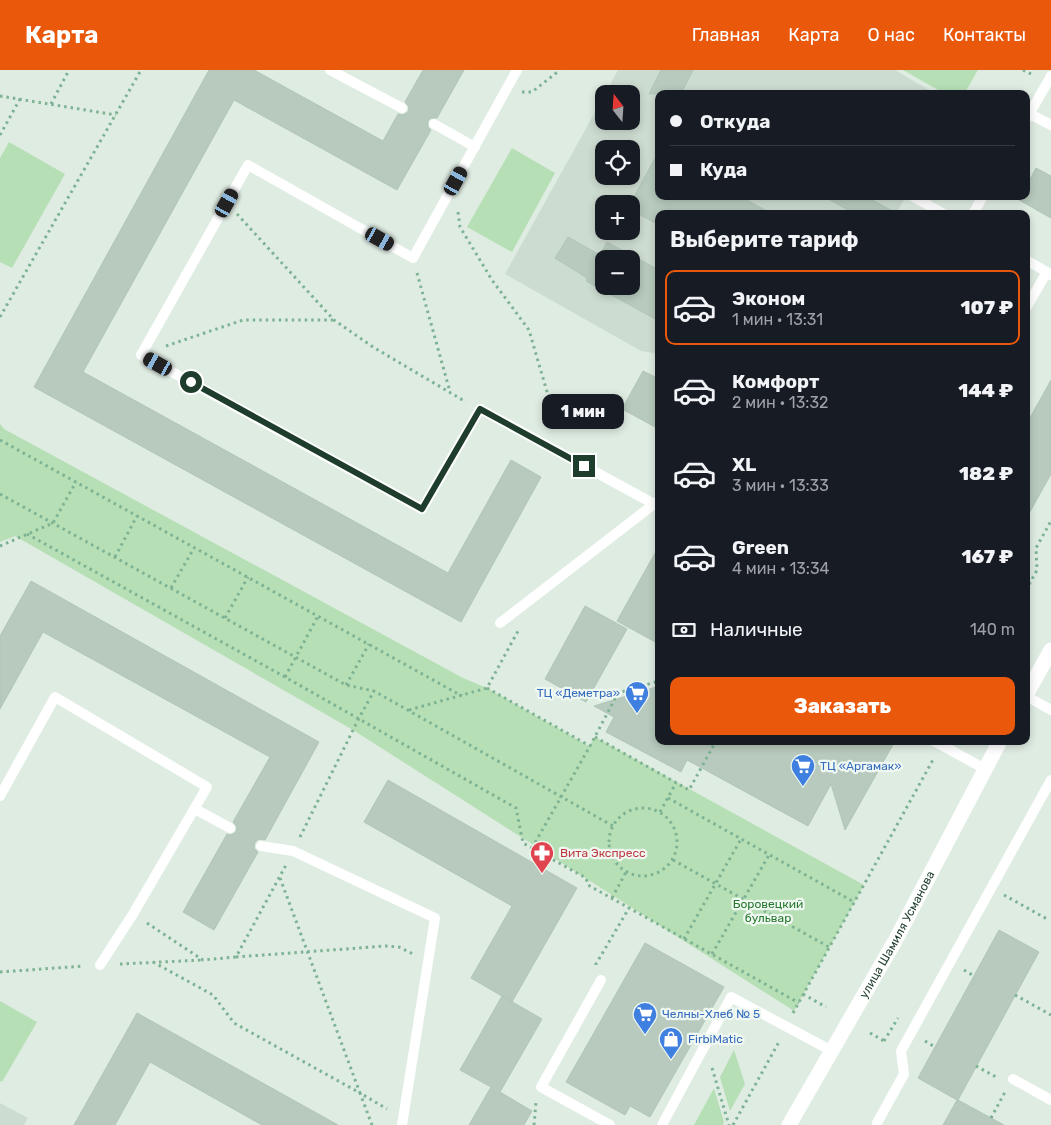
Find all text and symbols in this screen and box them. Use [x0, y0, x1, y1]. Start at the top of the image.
text: Карта [25, 21, 98, 49]
text: Главная [692, 24, 760, 46]
text: Карта [788, 24, 840, 46]
text: О нас [868, 24, 915, 46]
text: Контакты [943, 24, 1026, 46]
north arrow [595, 85, 640, 130]
map controls [595, 85, 640, 295]
text: Откуда [700, 110, 770, 133]
button: locate [595, 140, 640, 185]
text: Куда [700, 158, 747, 181]
car [442, 164, 469, 198]
car [213, 186, 240, 220]
button: + [595, 195, 640, 240]
car [363, 225, 396, 253]
text: Выберите тариф [670, 226, 859, 253]
button: − [595, 250, 640, 295]
icon: car [672, 285, 717, 330]
text: Эконом [732, 287, 805, 310]
text: 107 ₽ [960, 296, 1013, 319]
text: 1 мин · 13:31 [732, 310, 823, 329]
car [141, 350, 174, 378]
icon: car [672, 368, 717, 413]
text: Комфорт [732, 370, 819, 393]
route start [180, 371, 202, 393]
text: 144 ₽ [958, 379, 1013, 402]
text: 2 мин · 13:32 [732, 393, 828, 412]
callout: 1 мин [543, 394, 625, 428]
text: 1 мин [561, 402, 605, 421]
icon: car [672, 451, 717, 496]
text: XL [732, 453, 756, 476]
route end [573, 455, 595, 477]
text: 182 ₽ [959, 462, 1013, 485]
text: 3 мин · 13:33 [732, 476, 829, 495]
icon: car [672, 534, 717, 579]
text: Green [732, 536, 789, 559]
text: 167 ₽ [962, 545, 1013, 568]
text: 4 мин · 13:34 [732, 559, 830, 578]
icon: cash [670, 616, 698, 644]
text: Наличные [710, 618, 803, 641]
text: 140 m [970, 620, 1015, 639]
button: Заказать [670, 677, 1015, 735]
supermarket icon: ТЦ «Деметра» [624, 680, 650, 714]
place label: ТЦ «Деметра» [537, 686, 620, 700]
supermarket icon: ТЦ «Аргамак» [790, 753, 816, 787]
place label: ТЦ «Аргамак» [820, 759, 902, 773]
pharmacy icon: Вита Экспресс [529, 840, 555, 874]
place label: Вита Экспресс [560, 846, 646, 860]
street label: улица Шамиля Усманова [857, 869, 937, 1001]
park label: Боровецкий бульвар [733, 897, 803, 925]
supermarket icon: Челны-Хлеб № 5 [632, 1001, 658, 1035]
place label: Челны-Хлеб № 5 [662, 1007, 760, 1021]
shop icon: FirbiMatic [658, 1026, 684, 1060]
place label: FirbiMatic [688, 1032, 743, 1046]

